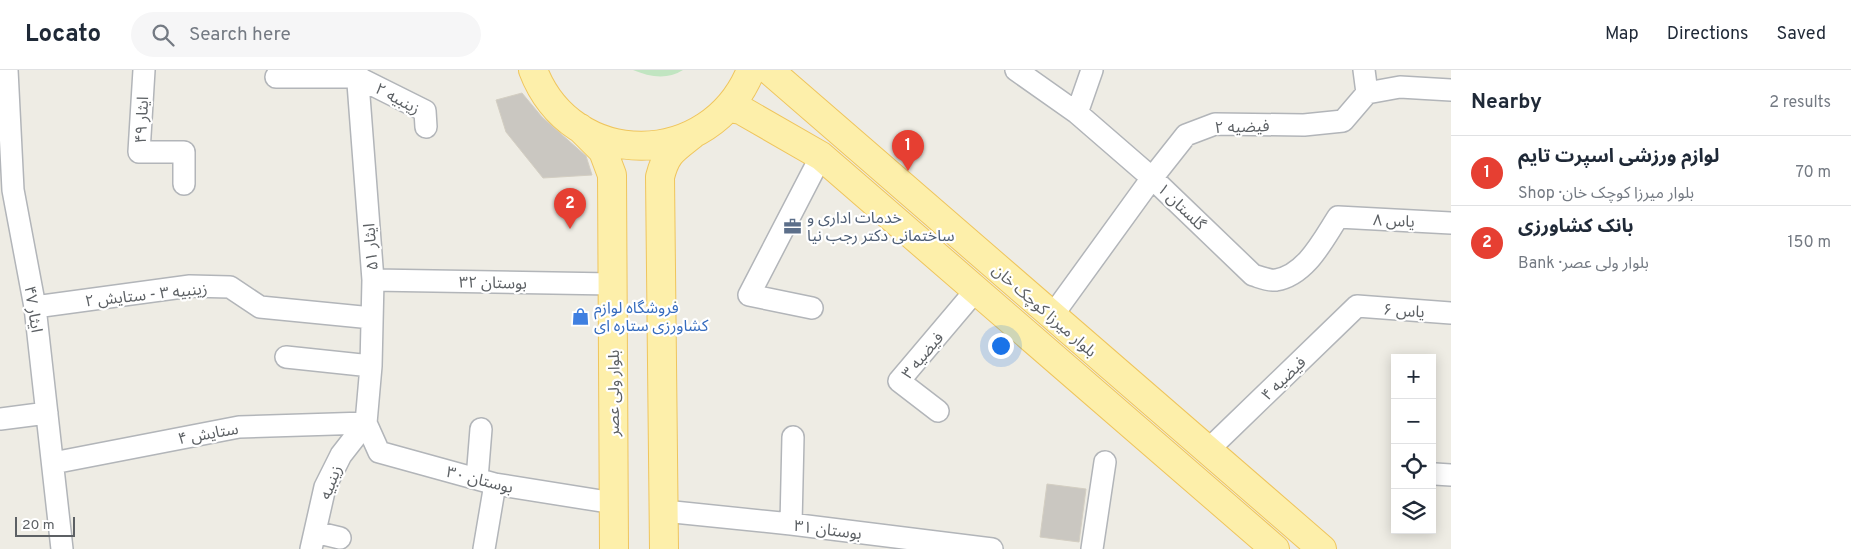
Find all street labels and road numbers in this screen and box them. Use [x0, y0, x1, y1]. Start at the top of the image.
street label: زینبیه ۲ [371, 80, 423, 120]
street label: ایثار ۴۹ [132, 96, 154, 144]
street label: فیضیه ۲ [1214, 117, 1270, 139]
street label: گلستان ۱ [1152, 180, 1209, 236]
street label: یاس ۸ [1373, 211, 1415, 233]
street label: ایثار ۵۱ [360, 223, 384, 271]
street label: بلوار میرزا کوچک خان [987, 261, 1100, 362]
street label: بوستان ۳۲ [459, 273, 527, 295]
street label: زینبیه ۳ - ستایش ۲ [84, 280, 208, 312]
street label: ایثار ۴۷ [18, 284, 46, 334]
street label: یاس ۶ [1382, 301, 1425, 323]
street label: فیضیه ۳ [898, 329, 949, 384]
street label: بلوار ولی عصر [605, 350, 625, 437]
street label: فیضیه ۴ [1258, 353, 1311, 406]
street label: ستایش ۴ [176, 420, 240, 450]
street label: زینبیه [316, 463, 347, 503]
street label: بوستان ۳۰ [444, 463, 515, 499]
street label: بوستان ۳۱ [793, 517, 863, 545]

